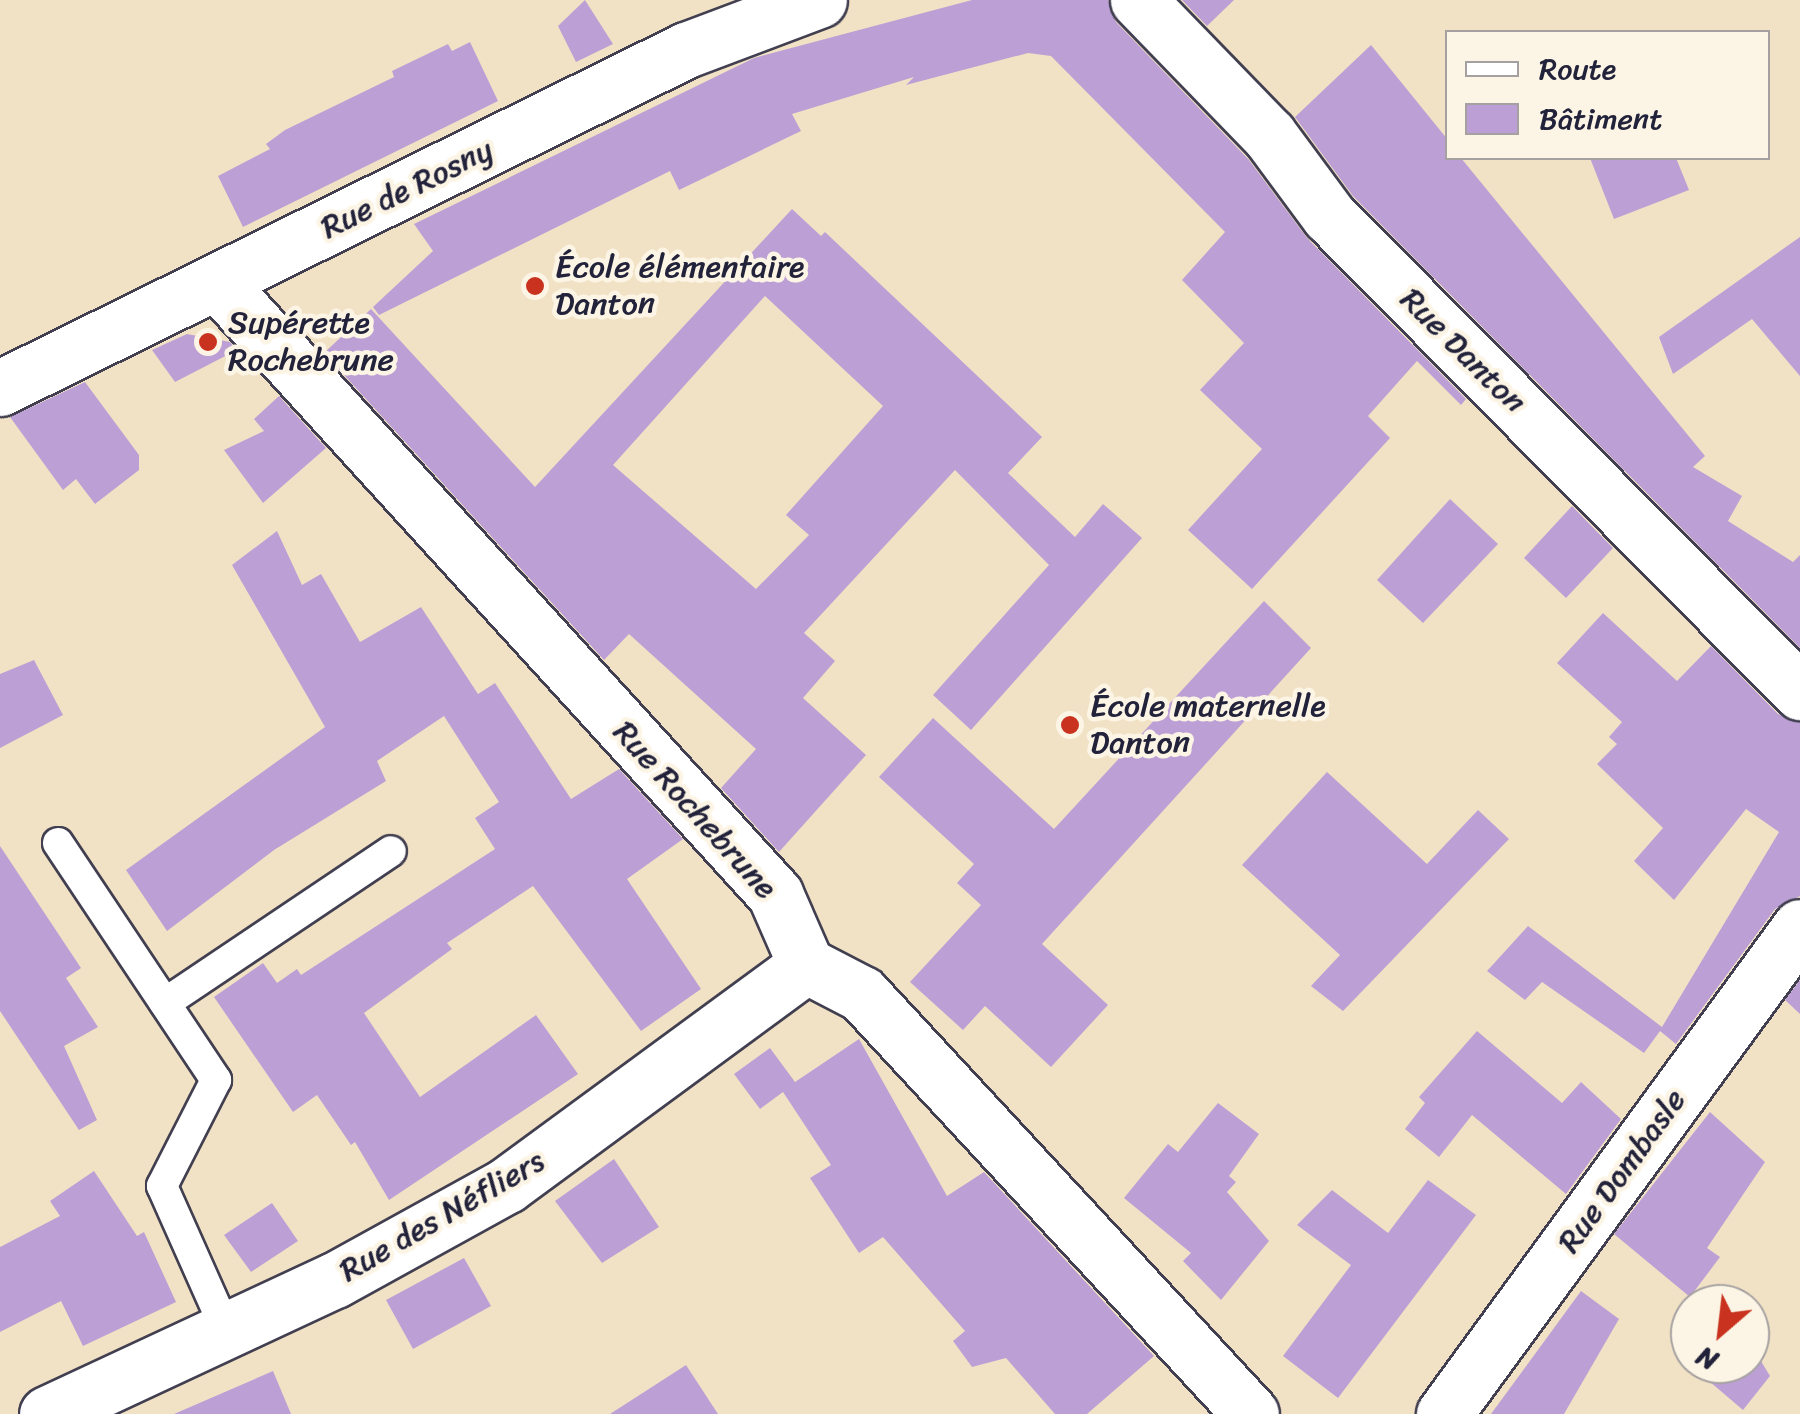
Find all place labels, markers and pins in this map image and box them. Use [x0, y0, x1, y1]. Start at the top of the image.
place label: École élémentaire Danton [555, 249, 808, 324]
marker: École élémentaire Danton [524, 275, 546, 297]
place label: Supérette Rochebrune [228, 305, 394, 380]
marker: Supérette Rochebrune [197, 331, 219, 353]
place label: École maternelle Danton [1090, 688, 1325, 763]
marker: École maternelle Danton [1059, 714, 1081, 736]

